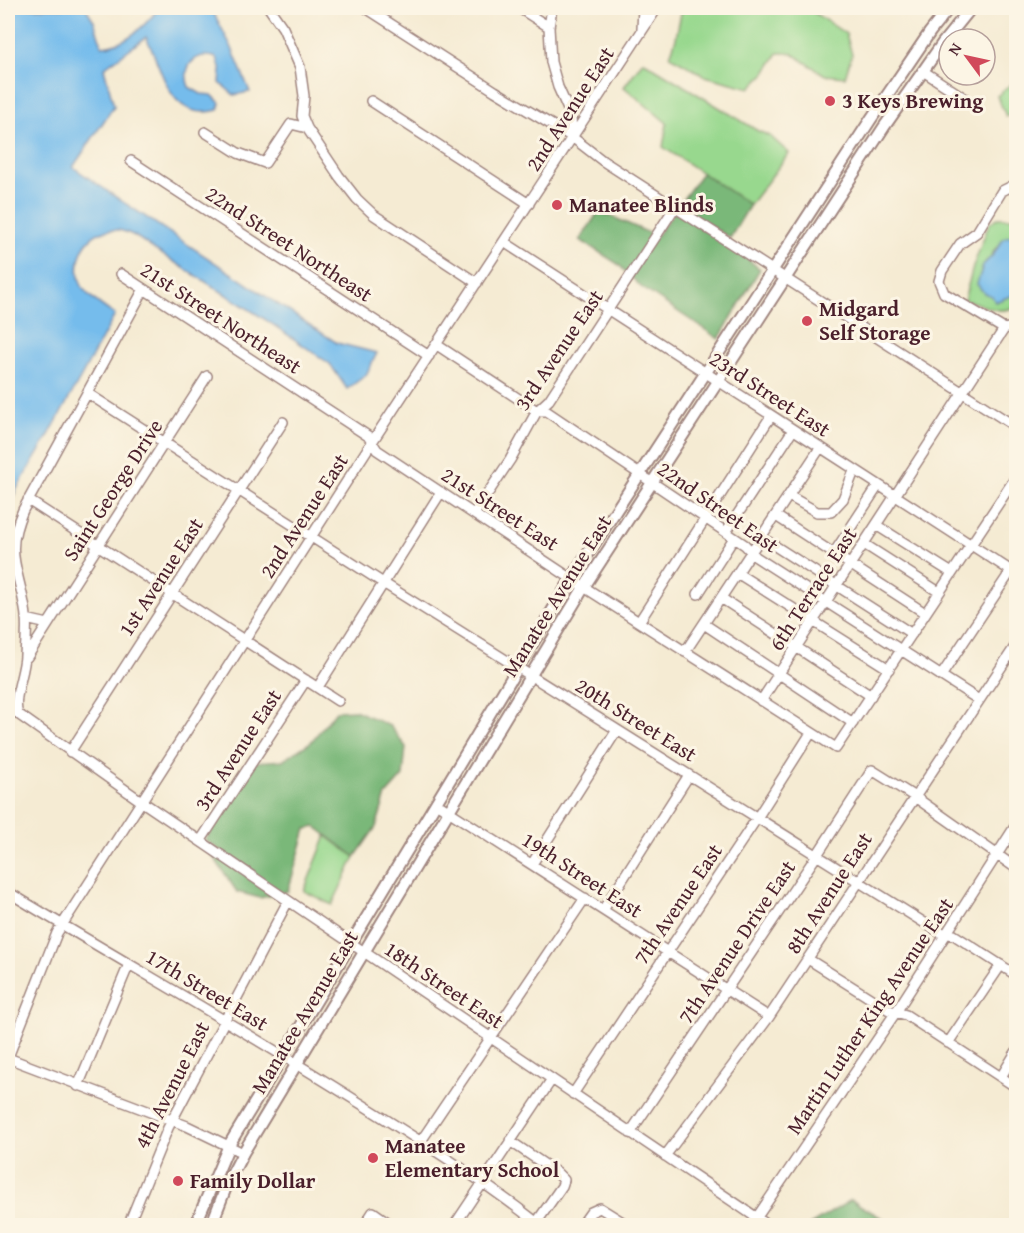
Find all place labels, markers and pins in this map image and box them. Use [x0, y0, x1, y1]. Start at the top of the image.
place label: 3 Keys Brewing [842, 85, 984, 116]
marker: 3 Keys Brewing [823, 94, 837, 108]
place label: Manatee Blinds [569, 189, 714, 220]
marker: Manatee Blinds [550, 198, 564, 212]
place label: Midgard Self Storage [819, 293, 931, 348]
marker: Midgard Self Storage [800, 314, 814, 328]
place label: Manatee Elementary School [385, 1130, 560, 1185]
marker: Manatee Elementary School [366, 1151, 380, 1165]
place label: Family Dollar [190, 1165, 316, 1196]
marker: Family Dollar [171, 1174, 185, 1188]

